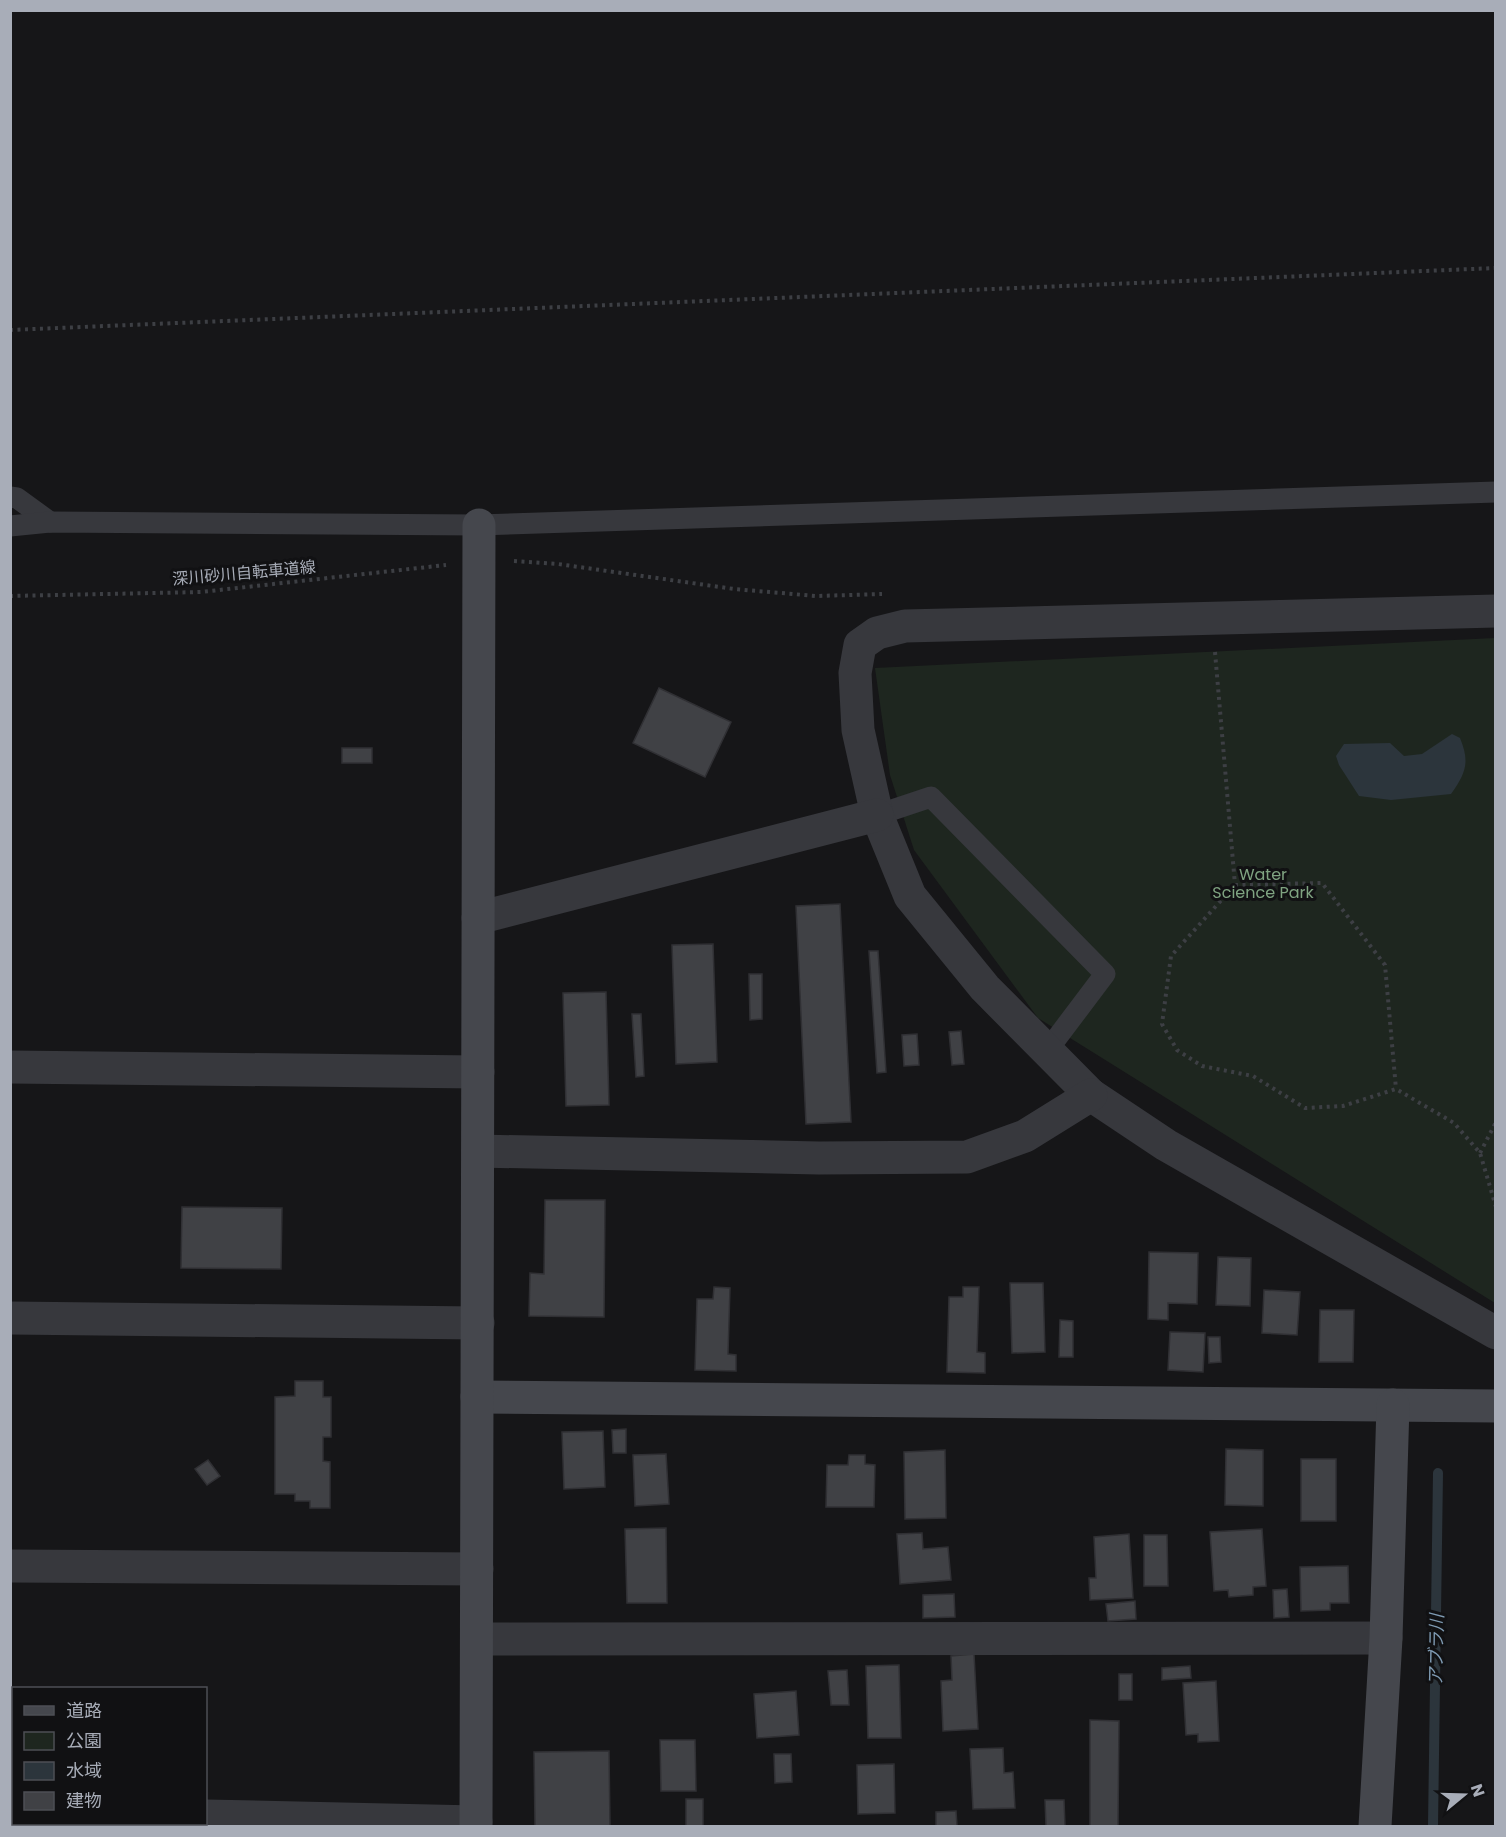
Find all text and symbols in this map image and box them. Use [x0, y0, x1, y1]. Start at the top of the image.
street label: 深川砂川自転車道線 [171, 555, 317, 591]
park label: Water Science Park [1212, 863, 1314, 904]
water label: アブラ川 [1423, 1612, 1449, 1686]
legend [12, 1687, 207, 1825]
text: 道路 [66, 1698, 102, 1723]
text: 公園 [66, 1728, 102, 1753]
text: 水域 [66, 1758, 102, 1783]
north arrow [1434, 1765, 1494, 1825]
text: N [1465, 1781, 1491, 1800]
text: 建物 [66, 1788, 102, 1813]

